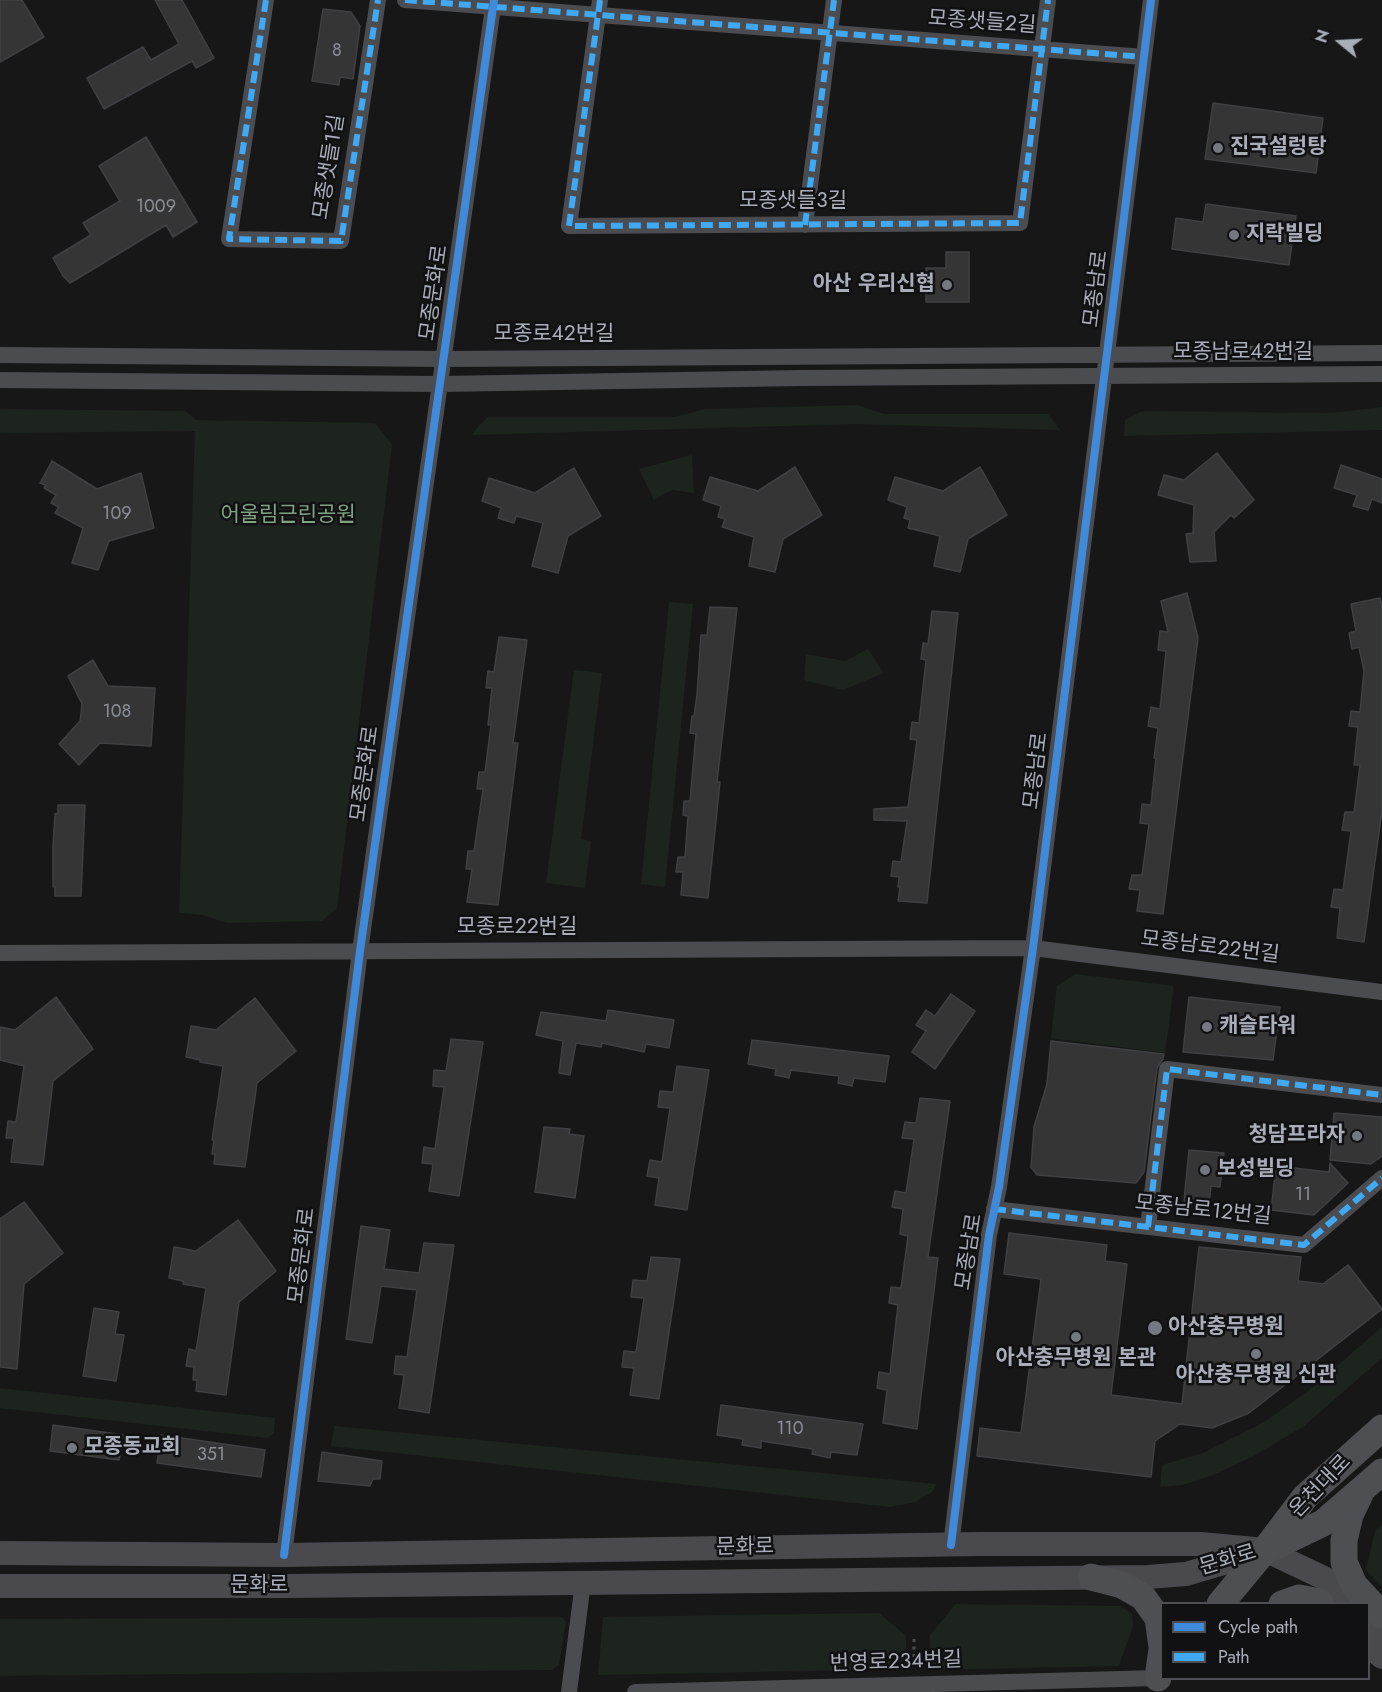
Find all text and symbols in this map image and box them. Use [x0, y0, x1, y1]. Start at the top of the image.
street label: 모종샛들2길 [927, 7, 1037, 39]
north arrow [1310, 12, 1370, 72]
text: N [1310, 27, 1335, 46]
house number: 8 [332, 41, 342, 63]
street label: 모종샛들1길 [309, 113, 351, 221]
place label: 진국설렁탕 [1230, 135, 1327, 161]
marker: 진국설렁탕 [1211, 141, 1225, 155]
street label: 모종샛들3길 [739, 189, 847, 215]
house number: 1009 [136, 197, 176, 219]
place label: 지락빌딩 [1246, 222, 1323, 248]
marker: 지락빌딩 [1227, 228, 1241, 242]
street label: 모종문화로 [416, 243, 454, 343]
street label: 모종남로 [1080, 249, 1114, 329]
place label: 아산 우리신협 [813, 272, 935, 298]
marker: 아산 우리신협 [940, 278, 954, 292]
street label: 모종로42번길 [494, 322, 614, 348]
street label: 모종남로42번길 [1173, 340, 1313, 366]
park label: 어울림근린공원 [220, 503, 356, 529]
house number: 109 [102, 504, 132, 526]
house number: 108 [103, 702, 131, 724]
street label: 모종문화로 [347, 724, 385, 824]
street label: 모종남로 [1020, 731, 1054, 811]
street label: 모종로22번길 [457, 915, 577, 941]
street label: 모종남로22번길 [1139, 927, 1281, 969]
place label: 캐슬타워 [1219, 1014, 1296, 1040]
marker: 캐슬타워 [1200, 1020, 1214, 1034]
place label: 청담프라자 [1248, 1123, 1345, 1149]
marker: 청담프라자 [1350, 1129, 1364, 1143]
place label: 보성빌딩 [1217, 1157, 1294, 1183]
marker: 보성빌딩 [1198, 1163, 1212, 1177]
house number: 11 [1295, 1185, 1311, 1207]
street label: 모종남로12번길 [1133, 1191, 1273, 1231]
street label: 모종문화로 [285, 1207, 321, 1305]
street label: 모종남로 [952, 1212, 988, 1292]
place label: 아산충무병원 [1168, 1315, 1284, 1341]
marker: 아산충무병원 [1146, 1319, 1164, 1337]
marker: 아산충무병원 본관 [1069, 1330, 1083, 1344]
place label: 아산충무병원 본관 [996, 1346, 1156, 1372]
marker: 아산충무병원 신관 [1249, 1347, 1263, 1361]
place label: 아산충무병원 신관 [1176, 1363, 1336, 1389]
house number: 110 [777, 1419, 803, 1441]
place label: 모종동교회 [84, 1435, 181, 1461]
marker: 모종동교회 [65, 1441, 79, 1455]
house number: 351 [197, 1445, 225, 1467]
street label: 온천대로 [1285, 1450, 1357, 1524]
street label: 문화로 [716, 1535, 774, 1561]
street label: 문화로 [1197, 1540, 1259, 1582]
street label: 문화로 [230, 1573, 288, 1599]
legend [1160, 1602, 1370, 1680]
text: Cycle path [1218, 1614, 1298, 1640]
text: Path [1218, 1644, 1250, 1670]
street label: 번영로234번길 [829, 1648, 963, 1678]

